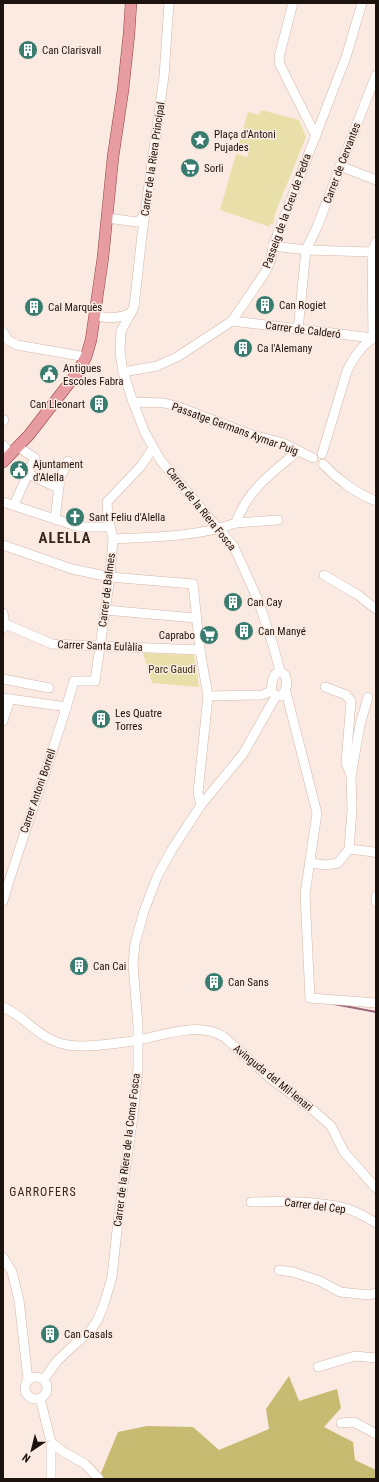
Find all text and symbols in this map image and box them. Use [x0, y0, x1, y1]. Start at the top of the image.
building icon: Can Clarisvall [17, 39, 39, 61]
place label: Can Clarisvall [42, 44, 101, 57]
street label: Carrer de la Riera Principal [139, 101, 167, 217]
street label: Carrer de Cervantes [321, 121, 363, 205]
place label: Plaça d'Antoni Pujades [214, 128, 276, 154]
place icon: Plaça d'Antoni Pujades [189, 129, 211, 151]
street label: Passeig de la Creu de Pedra [260, 152, 314, 270]
supermarket icon: Sorli [179, 157, 201, 179]
place label: Sorli [204, 162, 224, 175]
building icon: Can Rogiet [254, 294, 276, 316]
building icon: Cal Marquès [23, 296, 45, 318]
place label: Can Rogiet [279, 299, 326, 312]
place label: Cal Marquès [48, 301, 102, 314]
street label: Carrer de Calderó [265, 319, 342, 341]
building icon: Ca l'Alemany [232, 337, 254, 359]
place label: Ca l'Alemany [257, 342, 313, 355]
place label: Antigues Escoles Fabra [63, 362, 124, 388]
public building icon: Antigues Escoles Fabra [38, 363, 60, 385]
building icon: Can Lleonart [88, 393, 110, 415]
place label: Can Lleonart [30, 398, 85, 411]
street label: Passatge Germans Aymar Puig [170, 400, 300, 458]
place label: Ajuntament d'Alella [33, 458, 83, 484]
public building icon: Ajuntament d'Alella [8, 459, 30, 481]
street label: Carrer de la Riera Fosca [164, 465, 238, 553]
church icon: Sant Feliu d'Alella [64, 506, 86, 528]
place label: Sant Feliu d'Alella [89, 511, 165, 524]
district label: ALELLA [39, 529, 91, 547]
street label: Carrer de Balmes [96, 552, 118, 628]
building icon: Can Cay [222, 591, 244, 613]
place label: Can Cay [247, 596, 283, 609]
building icon: Can Manyé [233, 620, 255, 642]
supermarket icon: Caprabo [198, 624, 220, 646]
place label: Can Manyé [258, 625, 306, 638]
place label: Caprabo [159, 629, 195, 642]
street label: Carrer Santa Eulàlia [57, 638, 143, 654]
park label: Parc Gaudí [148, 663, 196, 676]
place label: Les Quatre Torres [115, 707, 162, 733]
building icon: Les Quatre Torres [90, 708, 112, 730]
street label: Carrer Antoni Borrell [17, 747, 59, 835]
building icon: Can Cai [68, 955, 90, 977]
place label: Can Cai [93, 960, 126, 973]
building icon: Can Sans [203, 971, 225, 993]
place label: Can Sans [228, 976, 269, 989]
street label: Avinguda del Mil·lenari [231, 1042, 315, 1114]
street label: Carrer de la Riera de la Coma Fosca [111, 1073, 143, 1227]
district label: GARROFERS [9, 1185, 77, 1199]
street label: Carrer del Cep [284, 1196, 346, 1216]
building icon: Can Casals [39, 1323, 61, 1345]
place label: Can Casals [64, 1328, 113, 1341]
north arrow [12, 1430, 52, 1470]
text: N [20, 1450, 33, 1465]

